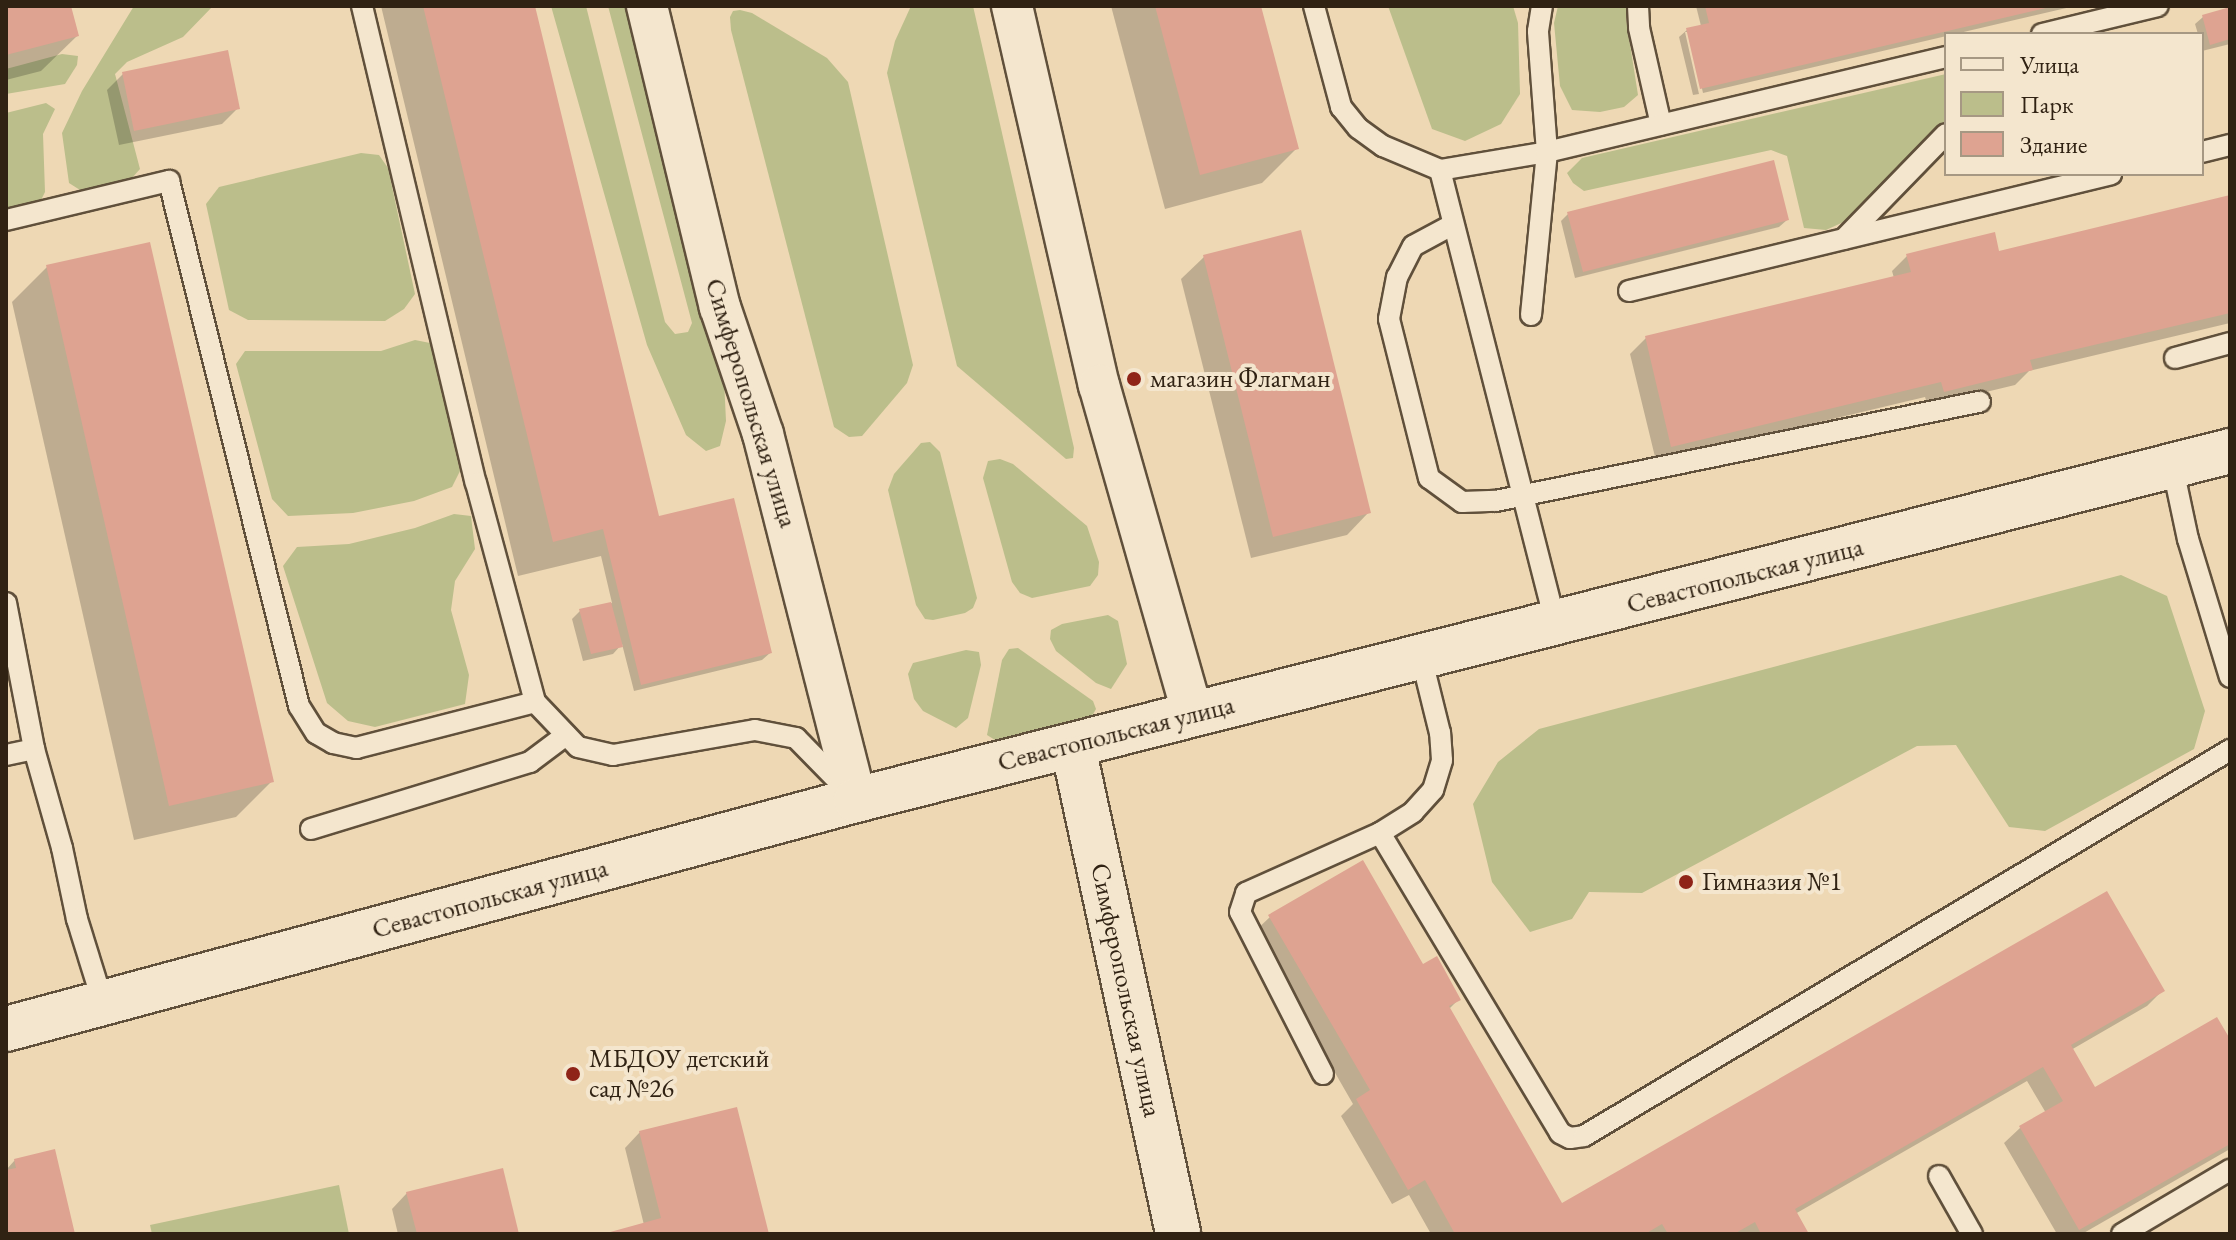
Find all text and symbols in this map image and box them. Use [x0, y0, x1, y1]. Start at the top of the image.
legend [1944, 32, 2204, 176]
text: Улица [2020, 49, 2079, 80]
text: Парк [2020, 89, 2073, 120]
text: Здание [2020, 129, 2087, 160]
street label: Симферопольская улица [698, 275, 804, 531]
place label: магазин Флагман [1150, 363, 1330, 395]
marker: магазин Флагман [1125, 370, 1143, 388]
street label: Севастопольская улица [1624, 532, 1866, 620]
street label: Севастопольская улица [995, 690, 1237, 778]
street label: Севастопольская улица [369, 853, 611, 945]
street label: Симферопольская улица [1084, 860, 1168, 1120]
place label: Гимназия №1 [1702, 866, 1842, 898]
marker: Гимназия №1 [1677, 873, 1695, 891]
place label: МБДОУ детский сад №26 [589, 1043, 769, 1104]
marker: МБДОУ детский сад №26 [564, 1065, 582, 1083]

